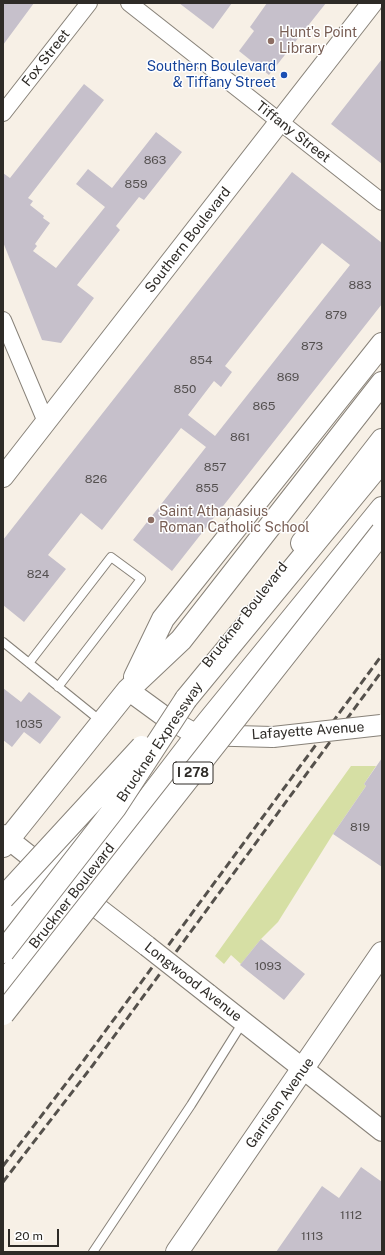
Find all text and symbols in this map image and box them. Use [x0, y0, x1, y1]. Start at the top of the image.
place label: Hunt's Point Library [279, 25, 357, 58]
street label: Fox Street [19, 26, 73, 90]
marker: Hunt's Point Library [266, 36, 276, 46]
place label: Southern Boulevard & Tiffany Street [147, 59, 276, 92]
marker: Southern Boulevard & Tiffany Street [279, 70, 289, 80]
street label: Tiffany Street [252, 98, 334, 166]
house number: 863 [144, 153, 166, 167]
house number: 859 [125, 177, 147, 191]
street label: Southern Boulevard [142, 184, 234, 296]
house number: 883 [349, 278, 371, 292]
house number: 879 [325, 308, 347, 322]
house number: 873 [301, 339, 323, 353]
house number: 854 [190, 353, 212, 367]
house number: 869 [277, 370, 299, 384]
house number: 850 [174, 382, 196, 396]
house number: 865 [253, 399, 275, 413]
house number: 861 [230, 430, 250, 444]
house number: 857 [204, 460, 226, 474]
house number: 826 [85, 472, 107, 486]
house number: 855 [195, 481, 219, 495]
place label: Saint Athanasius Roman Catholic School [159, 504, 310, 536]
marker: Saint Athanasius Roman Catholic School [146, 515, 156, 525]
street label: Bruckner Boulevard [199, 559, 291, 671]
house number: 824 [27, 567, 49, 581]
street label: Bruckner Expressway [114, 679, 206, 805]
house number: 1035 [15, 717, 43, 731]
street label: Lafayette Avenue [251, 719, 365, 743]
road number: I 278 [173, 762, 213, 784]
house number: 819 [350, 820, 370, 834]
street label: Bruckner Boulevard [26, 840, 118, 952]
street label: Longwood Avenue [141, 939, 245, 1025]
house number: 1093 [254, 959, 282, 973]
street label: Garrison Avenue [242, 1054, 318, 1152]
house number: 1112 [340, 1208, 362, 1222]
scale bar [10, 1221, 61, 1247]
text: 20 m [15, 1229, 43, 1243]
house number: 1113 [301, 1229, 323, 1243]

